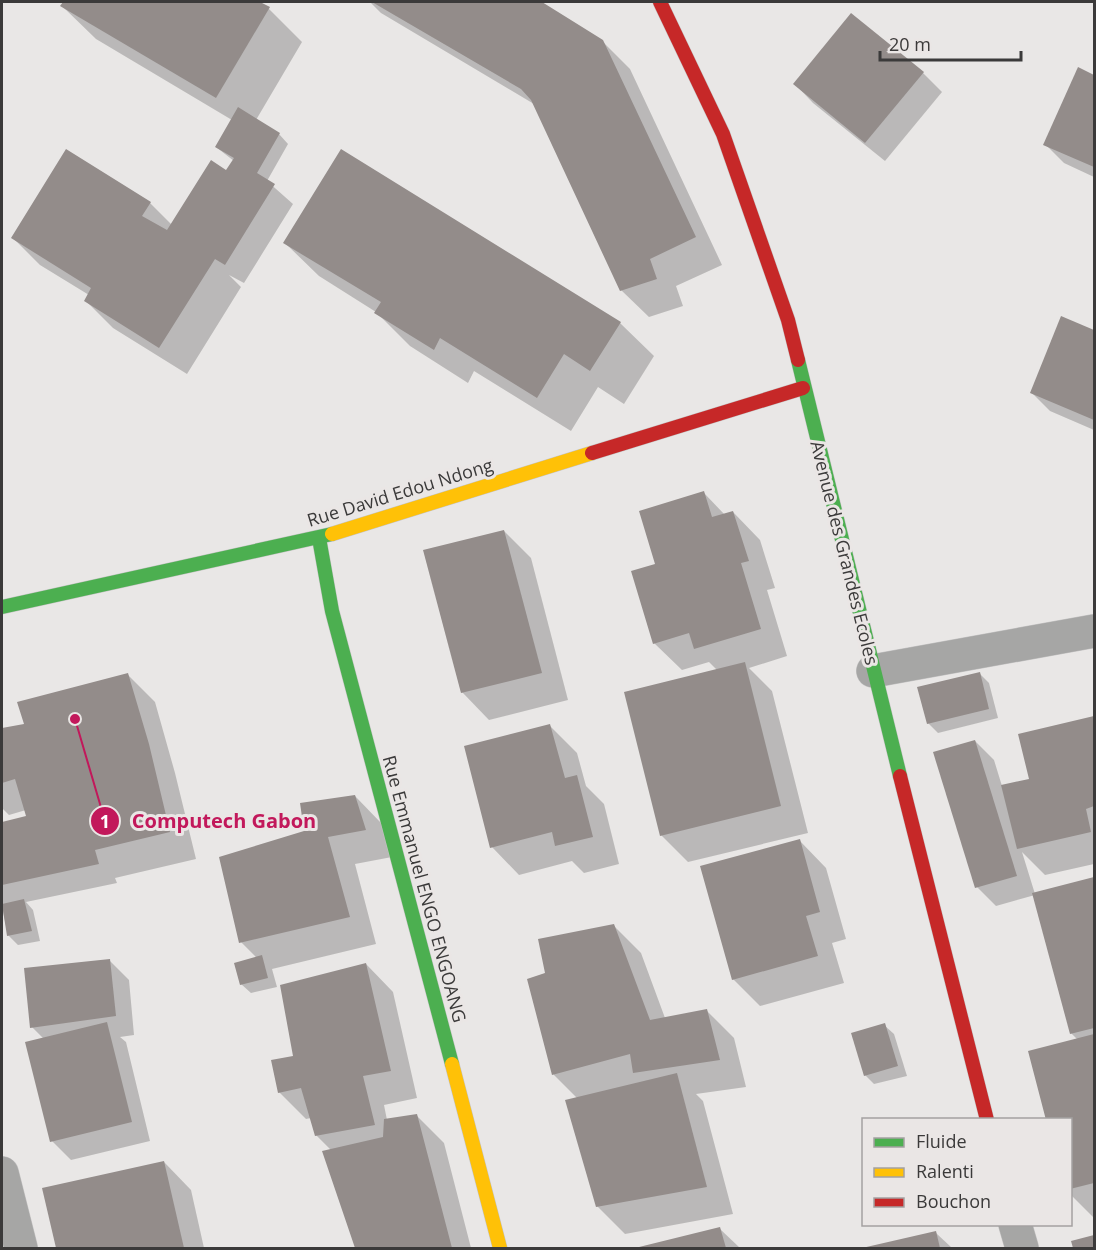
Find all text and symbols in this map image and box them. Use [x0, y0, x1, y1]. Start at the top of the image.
scale bar [880, 24, 1021, 62]
text: 20 m [889, 32, 931, 56]
street label: Avenue des Grandes Ecoles [805, 438, 884, 667]
street label: Rue David Edou Ndong [304, 452, 496, 532]
street label: Rue Emmanuel ENGO ENGOANG [378, 753, 472, 1025]
callout: Computech Gabon [90, 802, 329, 840]
text: Computech Gabon [132, 807, 316, 834]
text: 1 [100, 809, 110, 833]
legend [862, 1118, 1072, 1226]
text: Fluide [916, 1129, 967, 1153]
text: Ralenti [916, 1159, 974, 1183]
text: Bouchon [916, 1189, 991, 1213]

